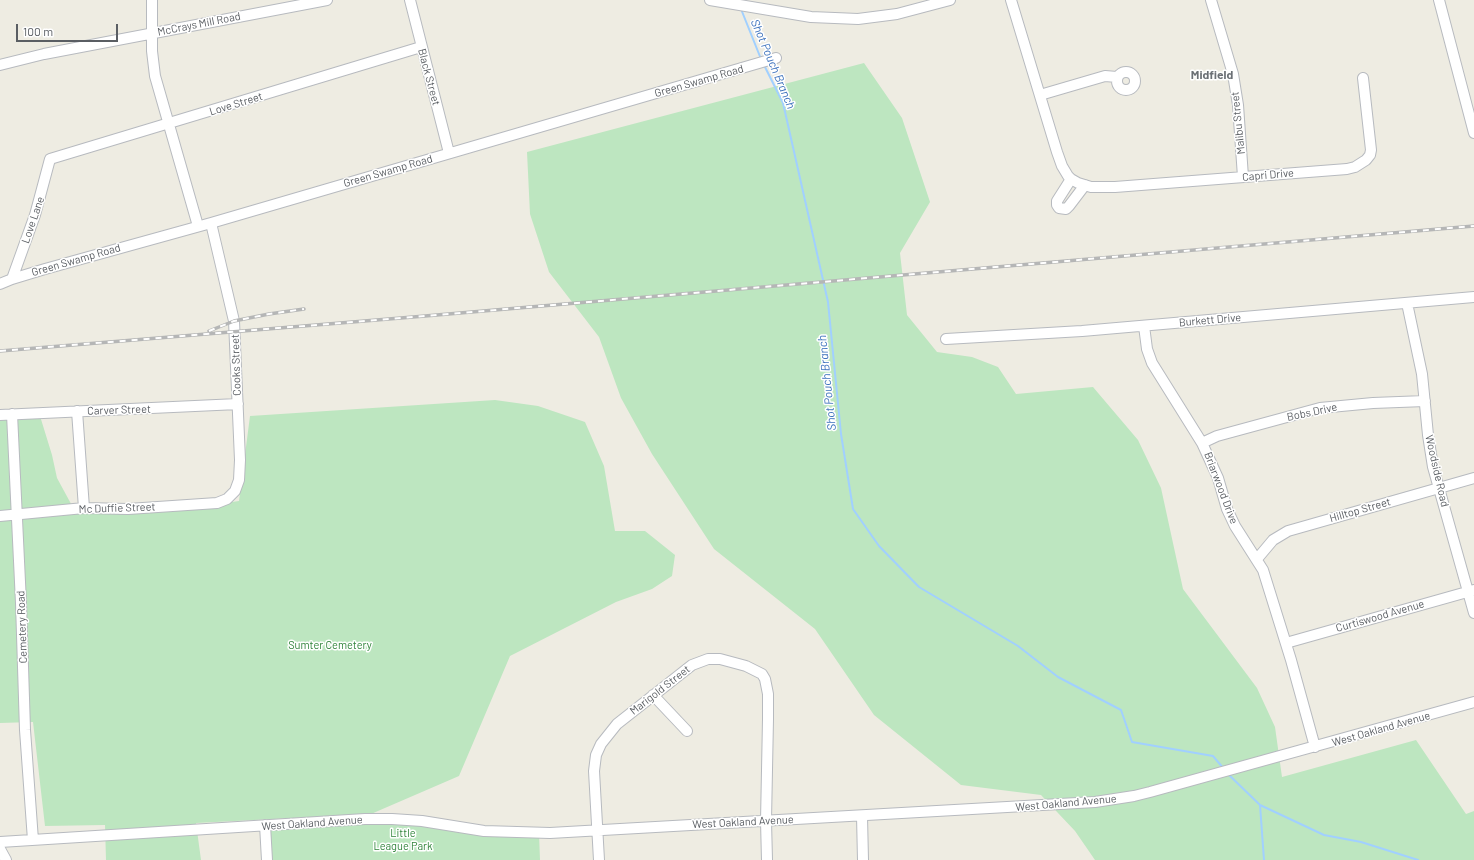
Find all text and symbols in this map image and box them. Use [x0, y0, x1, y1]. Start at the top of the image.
street label: McCrays Mill Road [156, 9, 242, 39]
scale bar [18, 16, 120, 42]
water label: Shot Pouch Branch [748, 17, 798, 111]
text: 100 m [23, 24, 53, 38]
street label: Black Street [415, 47, 443, 107]
street label: Green Swamp Road [653, 62, 745, 100]
district label: Midfield [1191, 68, 1233, 82]
street label: Love Street [208, 90, 264, 118]
street label: Malibu Street [1228, 91, 1248, 155]
street label: Green Swamp Road [342, 152, 434, 190]
street label: Capri Drive [1242, 166, 1294, 184]
street label: Love Lane [19, 195, 47, 245]
street label: Green Swamp Road [30, 241, 122, 279]
street label: Burkett Drive [1178, 311, 1242, 329]
street label: Cooks Street [228, 334, 244, 396]
water label: Shot Pouch Branch [815, 335, 839, 431]
street label: Bobs Drive [1286, 400, 1338, 424]
street label: Carver Street [87, 402, 151, 418]
street label: Woodside Road [1422, 434, 1452, 508]
street label: Briarwood Drive [1201, 450, 1241, 526]
street label: Hilltop Street [1328, 495, 1392, 525]
street label: Mc Duffie Street [78, 500, 156, 516]
street label: Cemetery Road [14, 590, 30, 664]
street label: Curtiswood Avenue [1334, 597, 1426, 635]
park label: Sumter Cemetery [288, 638, 372, 652]
street label: Marigold Street [627, 662, 693, 718]
street label: West Oakland Avenue [1330, 709, 1432, 749]
street label: West Oakland Avenue [1015, 792, 1117, 814]
street label: West Oakland Avenue [261, 813, 363, 833]
street label: West Oakland Avenue [692, 813, 794, 831]
park label: Little League Park [373, 826, 433, 852]

